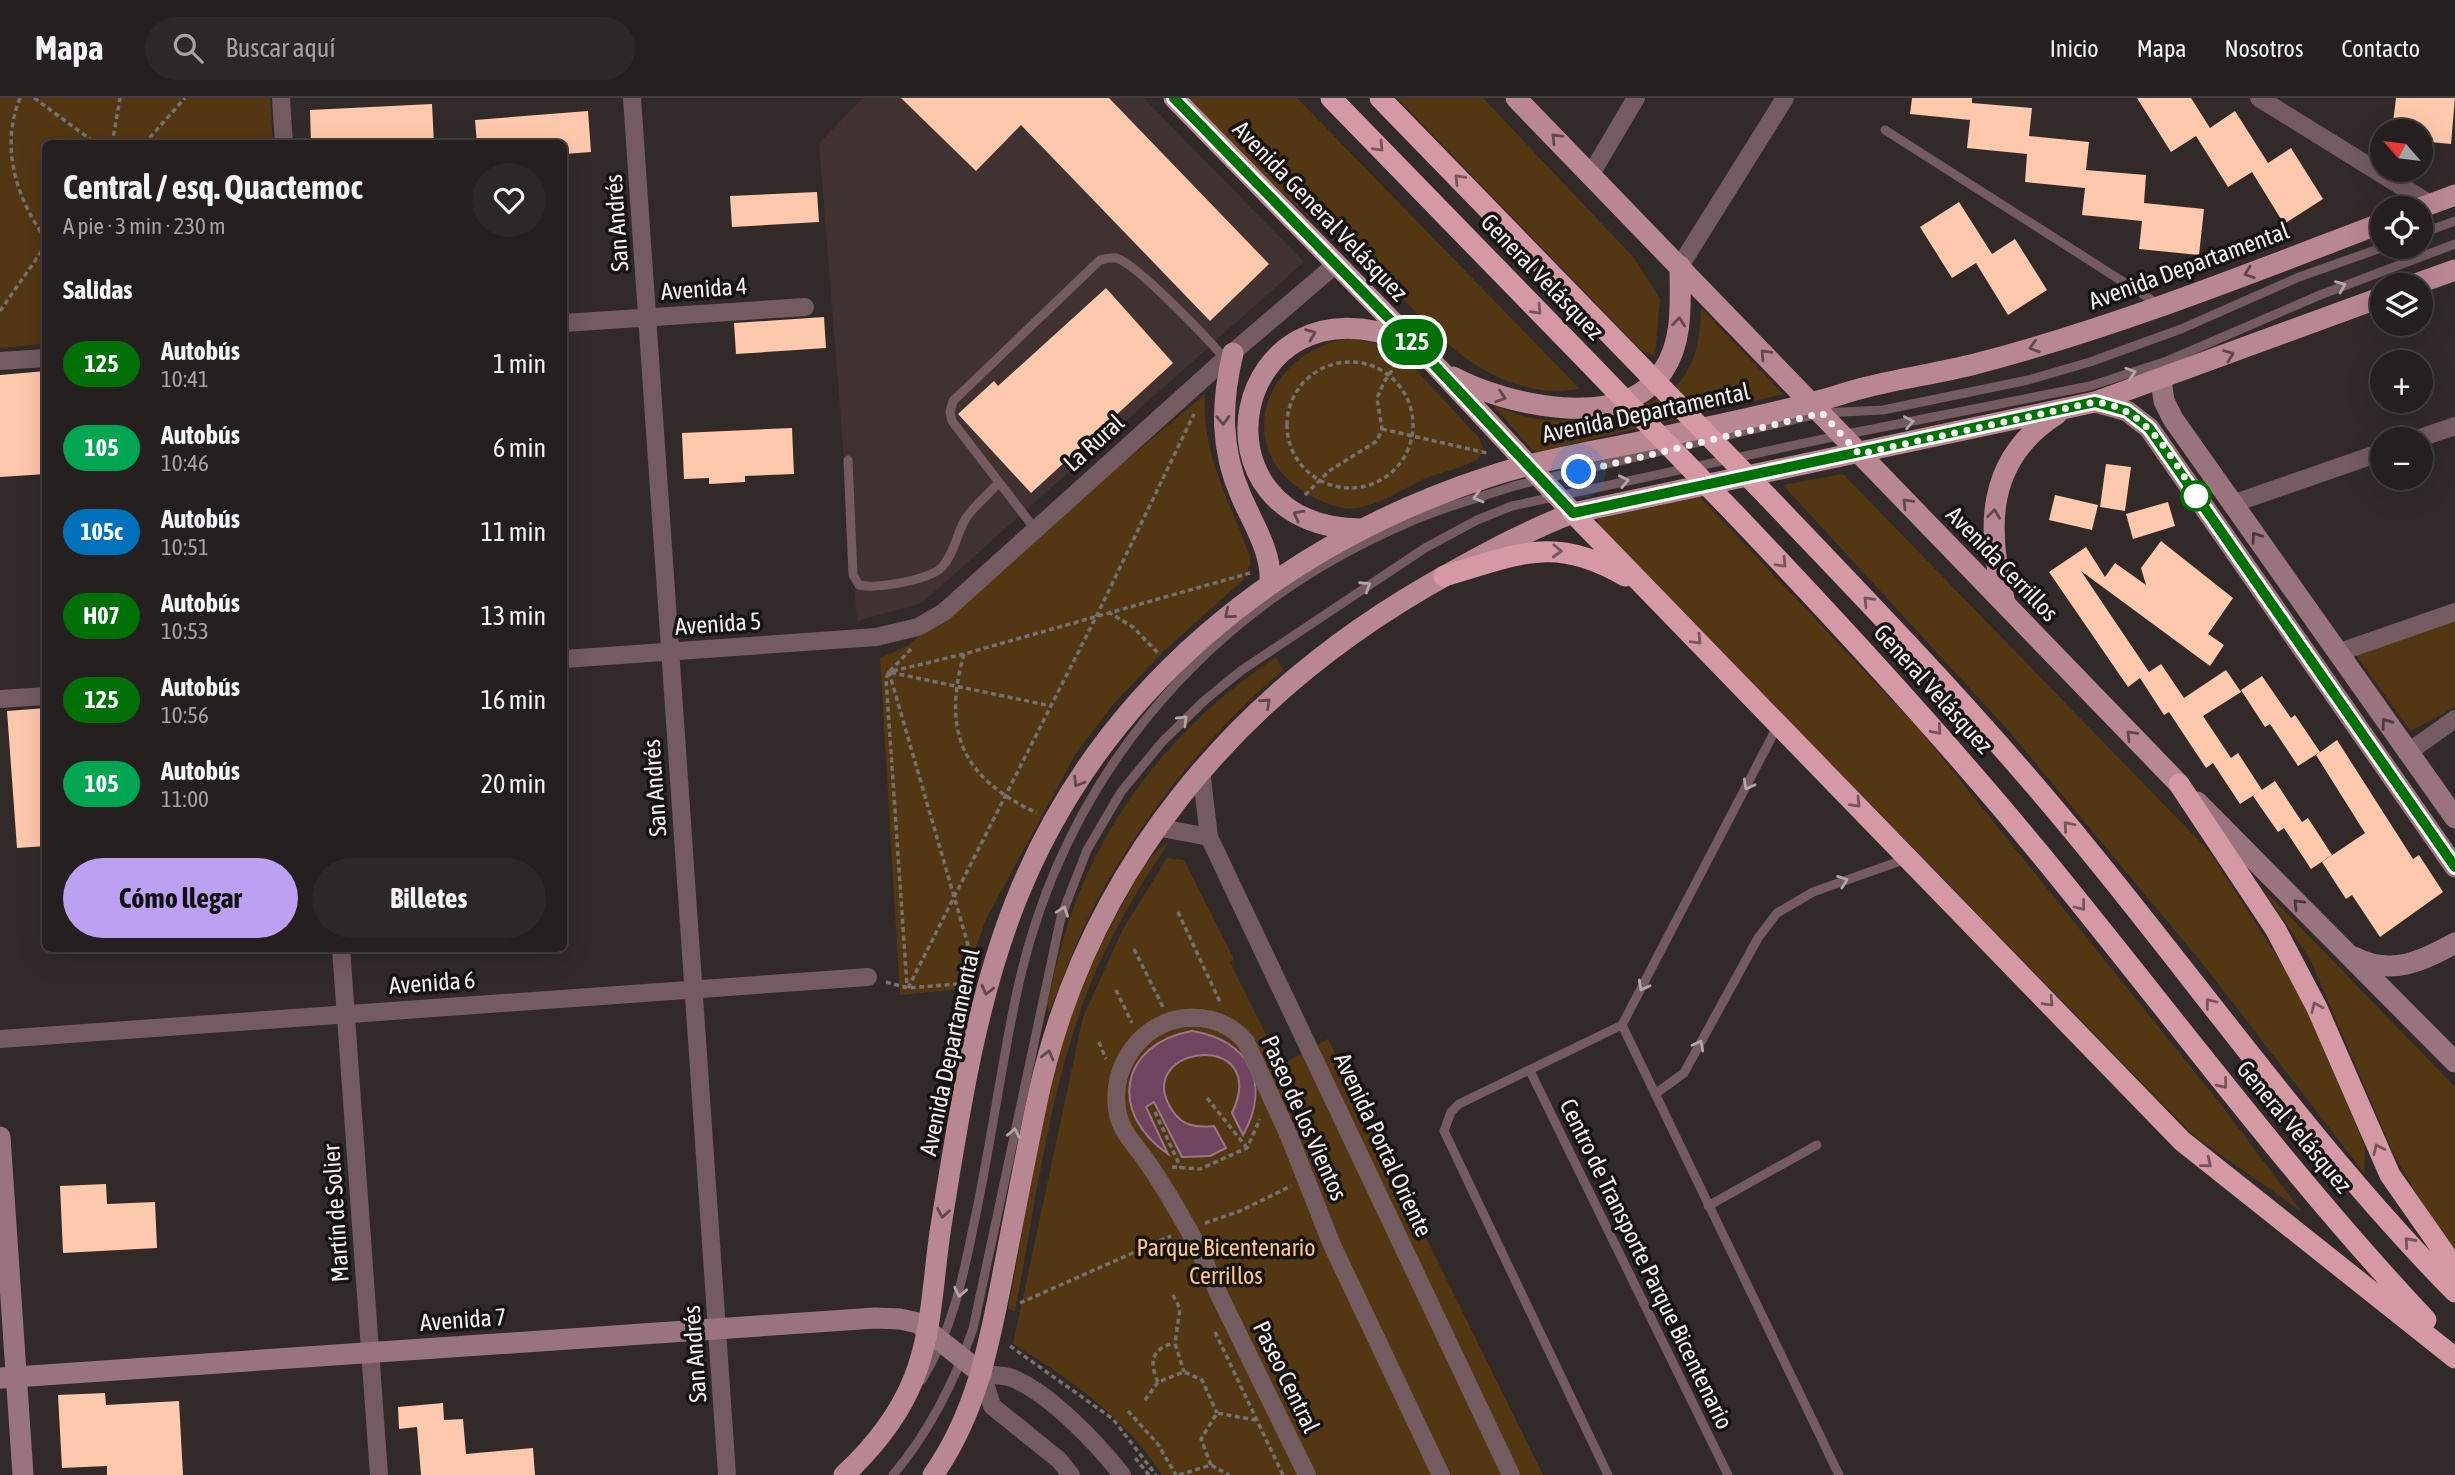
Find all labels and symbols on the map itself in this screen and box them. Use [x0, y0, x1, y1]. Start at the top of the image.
street label: Avenida General Velásquez [1228, 115, 1413, 306]
north arrow [2370, 119, 2432, 182]
one-way arrow [1551, 133, 1564, 146]
one-way arrow [1370, 139, 1383, 152]
street label: San Andrés [600, 174, 633, 273]
one-way arrow [1455, 175, 1467, 187]
street label: General Velásquez [1476, 208, 1609, 345]
street label: Avenida Departamental [2085, 216, 2293, 314]
one-way arrow [2244, 265, 2256, 279]
street label: Avenida 4 [660, 272, 748, 305]
one-way arrow [2334, 281, 2346, 295]
one-way arrow [1529, 302, 1542, 315]
one-way arrow [1671, 316, 1686, 327]
line badge: 125 [1372, 319, 1452, 365]
one-way arrow [1305, 329, 1317, 343]
one-way arrow [2028, 339, 2040, 354]
one-way arrow [1761, 349, 1774, 362]
one-way arrow [2222, 349, 2234, 363]
one-way arrow [2124, 367, 2136, 382]
street label: Avenida Departamental [1540, 377, 1753, 448]
one-way arrow [1494, 389, 1506, 403]
street label: La Rural [1058, 408, 1130, 477]
one-way arrow [1216, 415, 1231, 426]
one-way arrow [1903, 415, 1915, 430]
your location [1561, 454, 1596, 489]
one-way arrow [1618, 475, 1630, 489]
unlabelled marker [2181, 481, 2211, 511]
one-way arrow [1472, 489, 1484, 504]
one-way arrow [1902, 498, 1915, 511]
street label: Avenida Cerrillos [1941, 501, 2064, 627]
one-way arrow [1986, 508, 2001, 520]
one-way arrow [1293, 510, 1306, 524]
one-way arrow [2252, 532, 2264, 545]
one-way arrow [1553, 543, 1563, 559]
one-way arrow [1774, 555, 1787, 568]
one-way arrow [1358, 582, 1371, 594]
one-way arrow [1863, 596, 1876, 609]
one-way arrow [1224, 606, 1237, 618]
street label: Avenida 5 [674, 607, 762, 640]
street label: General Velásquez [1868, 619, 1999, 759]
one-way arrow [1689, 632, 1702, 645]
one-way arrow [1258, 698, 1271, 711]
one-way arrow [1175, 716, 1188, 729]
one-way arrow [2382, 718, 2394, 731]
one-way arrow [1929, 722, 1941, 735]
one-way arrow [2127, 730, 2140, 743]
street label: San Andrés [638, 739, 671, 838]
one-way arrow [1073, 774, 1086, 787]
one-way arrow [1743, 777, 1756, 790]
one-way arrow [1847, 795, 1860, 808]
one-way arrow [2064, 821, 2076, 834]
one-way arrow [1837, 875, 1849, 889]
one-way arrow [2073, 898, 2086, 910]
one-way arrow [2293, 899, 2306, 912]
one-way arrow [1055, 905, 1069, 917]
street label: Avenida Departamental [914, 945, 985, 1158]
street label: Avenida 6 [388, 966, 476, 999]
one-way arrow [1638, 979, 1651, 991]
one-way arrow [981, 983, 995, 995]
one-way arrow [2040, 993, 2053, 1006]
one-way arrow [2206, 999, 2218, 1012]
one-way arrow [2310, 1001, 2324, 1014]
street label: Paseo de los Vientos [1256, 1031, 1353, 1204]
one-way arrow [1691, 1039, 1704, 1052]
one-way arrow [1040, 1049, 1054, 1061]
street label: Avenida Portal Oriente [1329, 1049, 1438, 1241]
street label: General Velásquez [2231, 1055, 2358, 1198]
one-way arrow [2214, 1077, 2227, 1089]
street label: Centro de Transporte Parque Bicentenario [1555, 1094, 1738, 1433]
one-way arrow [1006, 1127, 1021, 1139]
street label: Martín de Solier [317, 1142, 354, 1283]
one-way arrow [2372, 1144, 2386, 1156]
one-way arrow [2199, 1154, 2212, 1167]
one-way arrow [936, 1207, 951, 1219]
park label: Parque Bicentenario Cerrillos [1136, 1234, 1316, 1289]
one-way arrow [2405, 1237, 2417, 1250]
one-way arrow [953, 1286, 968, 1298]
street label: Avenida 7 [419, 1303, 507, 1336]
street label: San Andrés [678, 1305, 711, 1404]
street label: Paseo Central [1248, 1317, 1325, 1437]

